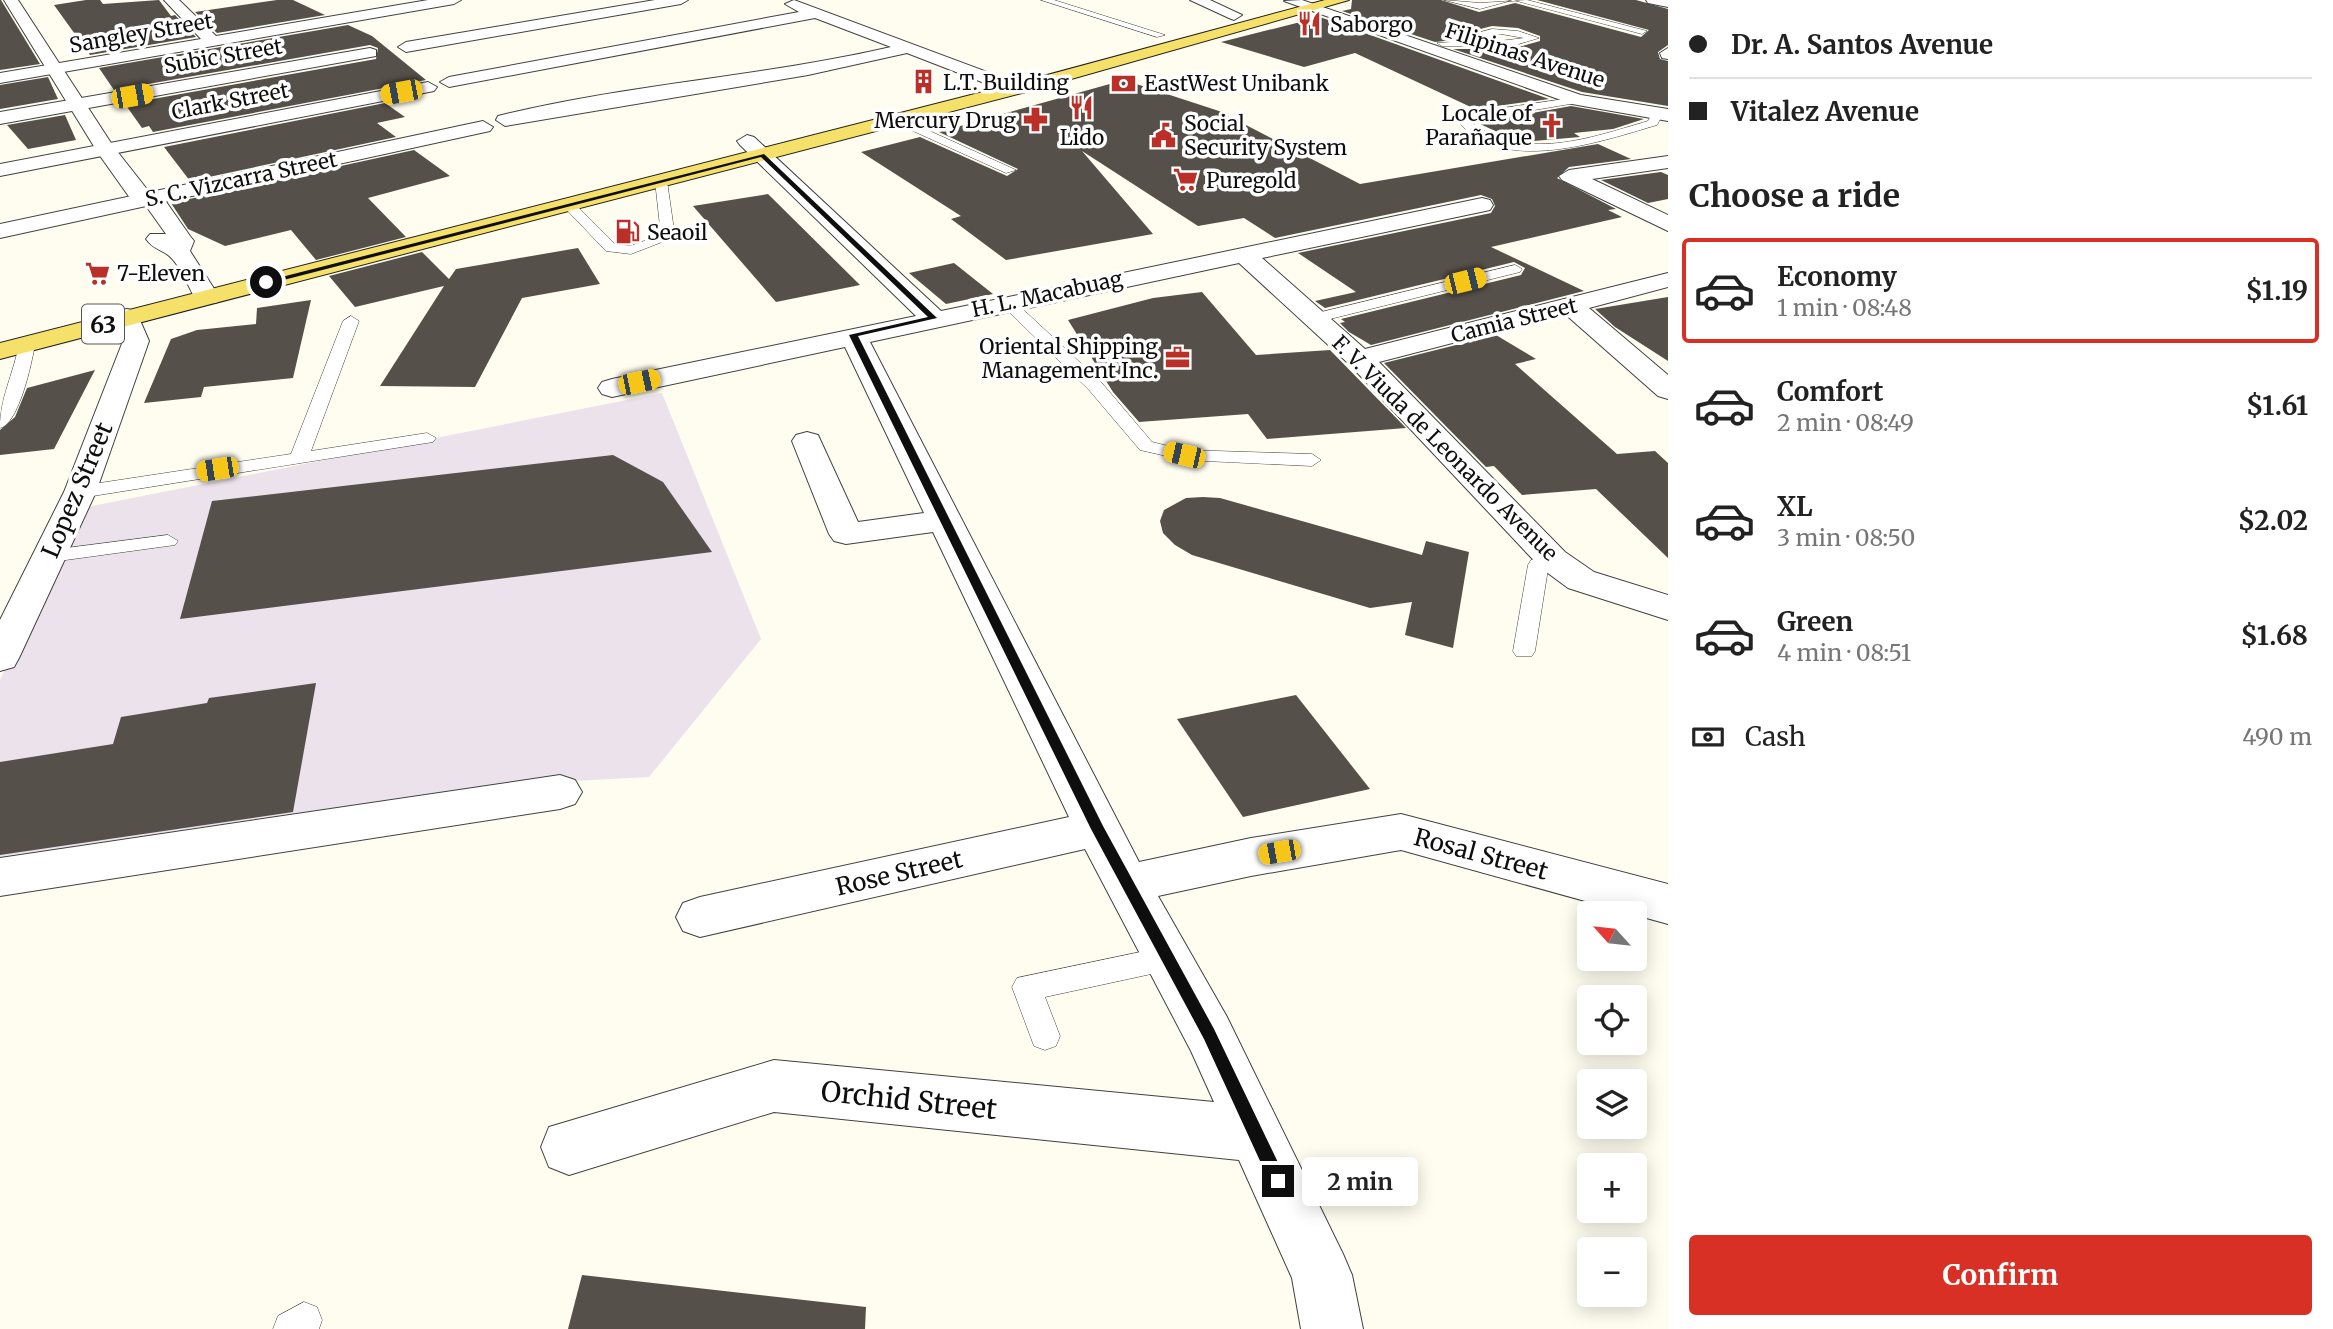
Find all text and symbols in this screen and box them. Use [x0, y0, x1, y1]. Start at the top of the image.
street label: Sangley Street [67, 7, 215, 59]
restaurant icon: Saborgo [1296, 10, 1324, 38]
place label: Saborgo [1330, 11, 1413, 38]
street label: Filipinas Avenue [1442, 16, 1608, 94]
text: Dr. A. Santos Avenue [1731, 28, 1993, 61]
street label: Subic Street [162, 32, 284, 80]
building icon: L.T. Building [909, 68, 937, 96]
place label: L.T. Building [943, 69, 1069, 96]
bank icon: EastWest Unibank [1110, 69, 1138, 97]
place label: EastWest Unibank [1144, 70, 1329, 97]
street label: Clark Street [169, 76, 291, 126]
car [379, 78, 424, 106]
car [110, 82, 155, 110]
restaurant icon: Lido [1068, 94, 1096, 122]
text: Vitalez Avenue [1731, 95, 1919, 128]
place label: Locale of Parañaque [1425, 100, 1533, 151]
pharmacy icon: Mercury Drug [1022, 106, 1050, 134]
place label: Mercury Drug [874, 107, 1016, 134]
place label: Social Security System [1184, 110, 1347, 161]
church icon: Locale of Parañaque [1538, 111, 1566, 139]
public building icon: Social Security System [1150, 121, 1178, 149]
place label: Lido [1060, 124, 1104, 151]
street label: S. C. Vizcarra Street [143, 145, 339, 213]
supermarket icon: Puregold [1172, 166, 1200, 194]
place label: Puregold [1206, 167, 1297, 194]
text: Choose a ride [1689, 176, 1900, 216]
fuel station icon: Seaoil [613, 218, 641, 246]
place label: Seaoil [647, 219, 708, 246]
supermarket icon: 7-Eleven [83, 259, 111, 287]
icon: car [1693, 259, 1756, 322]
place label: 7-Eleven [117, 260, 205, 287]
text: Economy [1777, 260, 1897, 293]
street label: H. L. Macabuag [969, 265, 1125, 323]
route start [250, 266, 282, 298]
car [1443, 266, 1488, 296]
text: $1.19 [2245, 274, 2308, 307]
street label: Camia Street [1448, 291, 1580, 349]
text: 1 min · 08:48 [1777, 293, 1912, 322]
road number: 63 [82, 304, 124, 344]
street label: F. V. Viuda de Leonardo Avenue [1326, 329, 1564, 567]
place label: Oriental Shipping Management Inc. [979, 333, 1158, 384]
office icon: Oriental Shipping Management Inc. [1164, 344, 1192, 372]
car [617, 367, 662, 397]
icon: car [1693, 374, 1756, 437]
text: Comfort [1777, 375, 1883, 408]
text: $1.61 [2246, 389, 2308, 422]
text: 2 min · 08:49 [1777, 408, 1914, 437]
street label: Lopez Street [35, 417, 120, 563]
car [1162, 440, 1207, 470]
car [195, 455, 240, 483]
icon: car [1693, 489, 1756, 552]
text: XL [1777, 490, 1813, 523]
text: $2.02 [2238, 504, 2308, 537]
text: 3 min · 08:50 [1777, 523, 1915, 552]
icon: car [1693, 604, 1756, 667]
text: Green [1777, 605, 1853, 638]
text: $1.68 [2240, 619, 2308, 652]
text: 4 min · 08:51 [1777, 638, 1911, 667]
icon: cash [1689, 718, 1727, 756]
text: Cash [1745, 720, 1806, 753]
text: 490 m [2242, 722, 2312, 751]
street label: Rosal Street [1411, 821, 1552, 887]
car [1257, 838, 1302, 866]
street label: Rose Street [833, 843, 966, 903]
north arrow [1577, 901, 1647, 971]
map controls [1577, 901, 1647, 1307]
button: locate [1577, 985, 1647, 1055]
button: layers [1577, 1069, 1647, 1139]
street label: Orchid Street [819, 1073, 999, 1127]
button: + [1577, 1153, 1647, 1223]
callout: 2 min [1302, 1156, 1418, 1206]
route end [1262, 1165, 1294, 1197]
text: 2 min [1327, 1167, 1393, 1196]
button: Confirm [1689, 1235, 2312, 1315]
button: − [1577, 1237, 1647, 1307]

